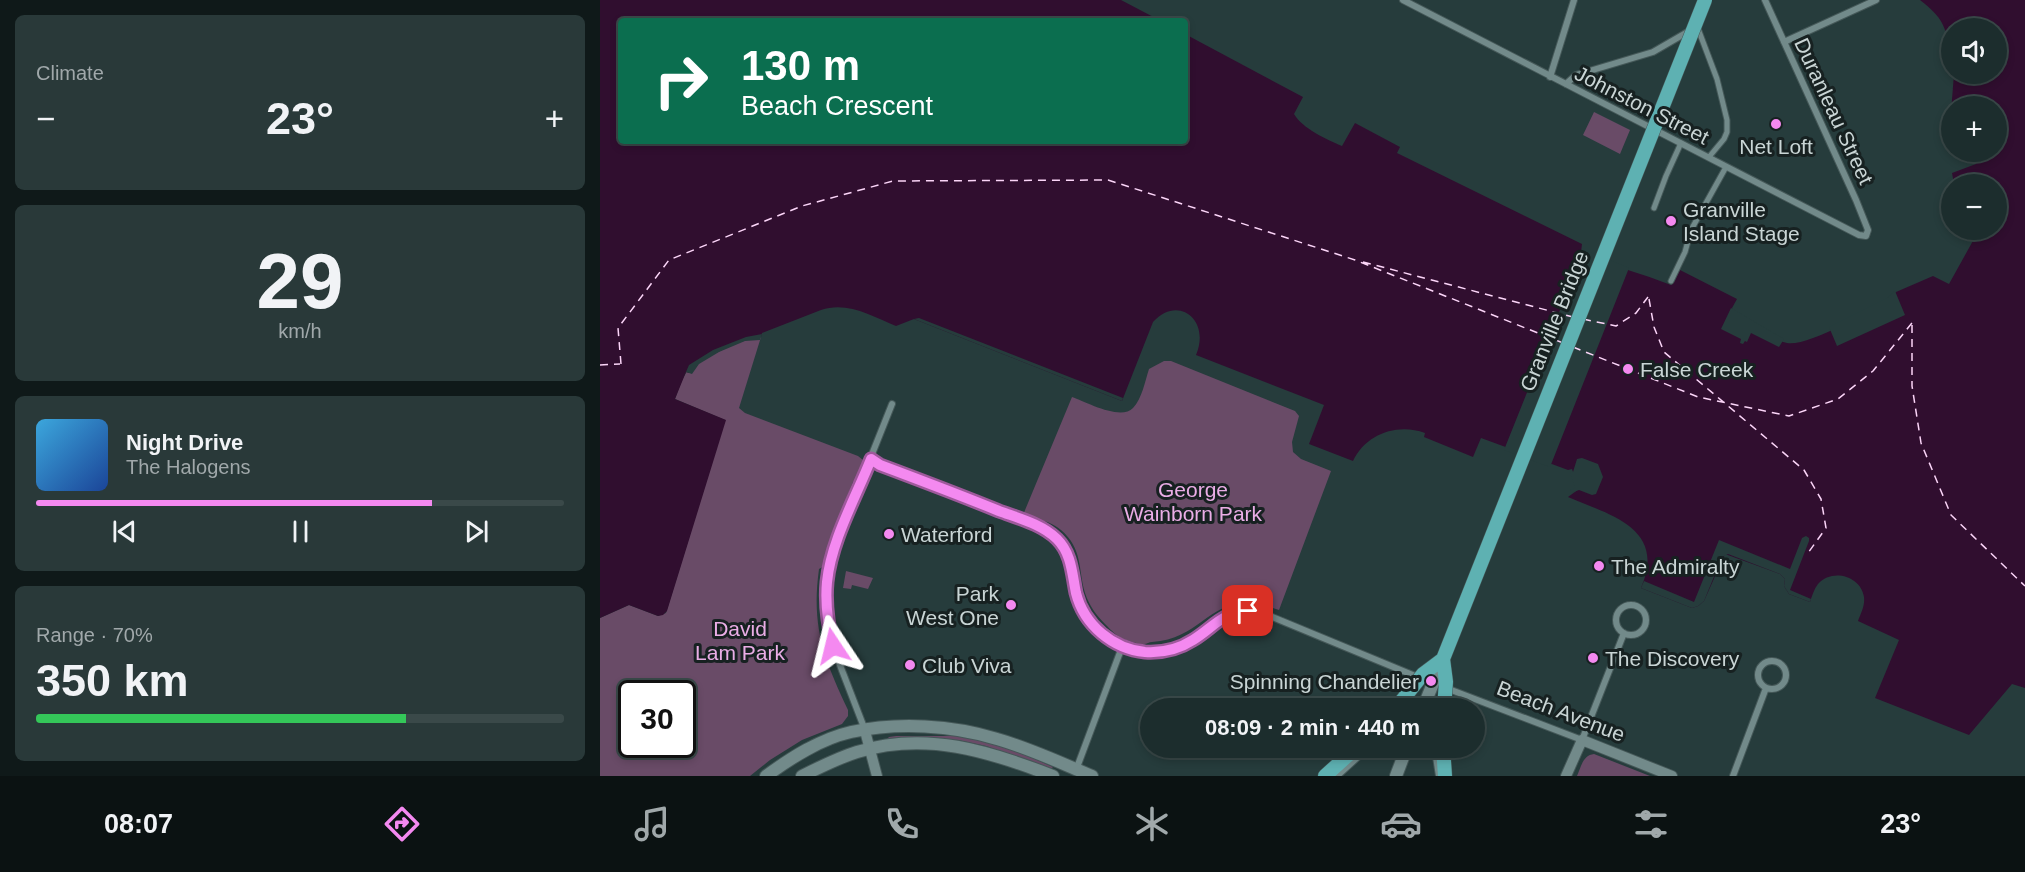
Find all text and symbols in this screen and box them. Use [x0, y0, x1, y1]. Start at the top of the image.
map controls [1941, 18, 2007, 240]
button: sound [1941, 18, 2007, 84]
street label: Duranleau Street [1790, 34, 1878, 188]
icon: right [642, 42, 720, 120]
text: 130 m [741, 42, 860, 89]
street label: Johnston Street [1571, 61, 1713, 149]
text: Climate [36, 62, 104, 84]
text: Beach Crescent [741, 91, 933, 121]
text: 23° [266, 93, 334, 144]
button: + [1941, 96, 2007, 162]
text: − [36, 100, 55, 137]
text: + [545, 100, 564, 137]
marker: Net Loft [1769, 117, 1783, 131]
place label: Net Loft [1739, 135, 1813, 158]
button: − [1941, 174, 2007, 240]
place label: Granville Island Stage [1683, 198, 1800, 245]
marker: Granville Island Stage [1664, 214, 1678, 228]
text: 29 [257, 237, 343, 325]
street label: Granville Bridge [1515, 247, 1593, 395]
text: km/h [278, 320, 322, 342]
place label: False Creek [1640, 358, 1754, 381]
marker: False Creek [1621, 362, 1635, 376]
text: Night Drive [126, 430, 243, 455]
text: The Halogens [126, 456, 251, 478]
park label: George Wainborn Park [1124, 478, 1263, 525]
icon: previous [108, 515, 141, 548]
icon: pause [284, 515, 317, 548]
icon: next [460, 515, 493, 548]
place label: Waterford [901, 523, 992, 546]
marker: Waterford [882, 527, 896, 541]
place label: The Admiralty [1611, 555, 1740, 578]
marker: The Admiralty [1592, 559, 1606, 573]
place label: Park West One [906, 582, 999, 629]
pin [1222, 585, 1273, 636]
icon: arrive [1231, 594, 1264, 627]
marker: Park West One [1004, 598, 1018, 612]
position arrow [801, 614, 865, 678]
park label: David Lam Park [695, 617, 785, 664]
text: Range · 70% [36, 624, 153, 646]
place label: The Discovery [1605, 647, 1740, 670]
marker: The Discovery [1586, 651, 1600, 665]
place label: Club Viva [922, 654, 1012, 677]
text: 350 km [36, 655, 189, 706]
marker: Club Viva [903, 658, 917, 672]
place label: Spinning Chandelier [1230, 670, 1419, 693]
marker: Spinning Chandelier [1424, 674, 1438, 688]
street label: Beach Avenue [1494, 676, 1628, 746]
speed limit sign: 30 [618, 680, 696, 758]
text: 08:09 · 2 min · 440 m [1205, 715, 1420, 740]
icon: directions [381, 803, 423, 845]
icon: music [631, 803, 673, 845]
icon: phone [881, 803, 923, 845]
icon: climate [1131, 803, 1173, 845]
icon: car [1380, 803, 1422, 845]
icon: filters [1630, 803, 1672, 845]
text: 08:07 [104, 809, 173, 839]
text: 23° [1880, 809, 1921, 839]

